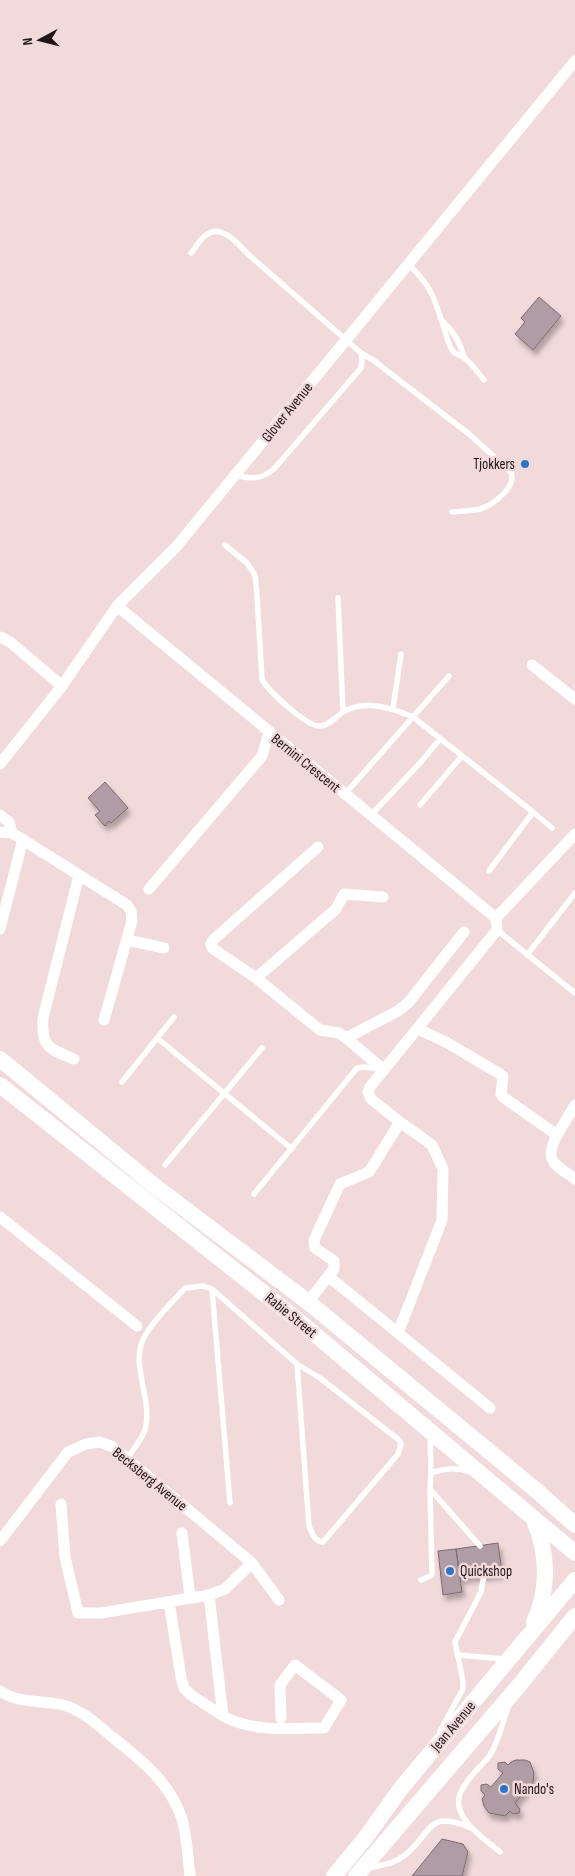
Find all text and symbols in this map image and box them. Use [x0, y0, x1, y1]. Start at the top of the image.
north arrow [15, 15, 65, 65]
text: N [19, 37, 36, 46]
street label: Glover Avenue [258, 379, 317, 446]
place label: Tjokkers [473, 455, 515, 474]
marker: Tjokkers [519, 458, 531, 470]
street label: Bernini Crescent [267, 730, 344, 797]
street label: Rabie Street [261, 1289, 321, 1342]
street label: Becksberg Avenue [108, 1443, 191, 1515]
place label: Quickshop [460, 1562, 512, 1581]
marker: Quickshop [444, 1565, 456, 1577]
street label: Jean Avenue [426, 1697, 480, 1756]
place label: Nando's [514, 1780, 554, 1799]
marker: Nando's [498, 1783, 510, 1795]

